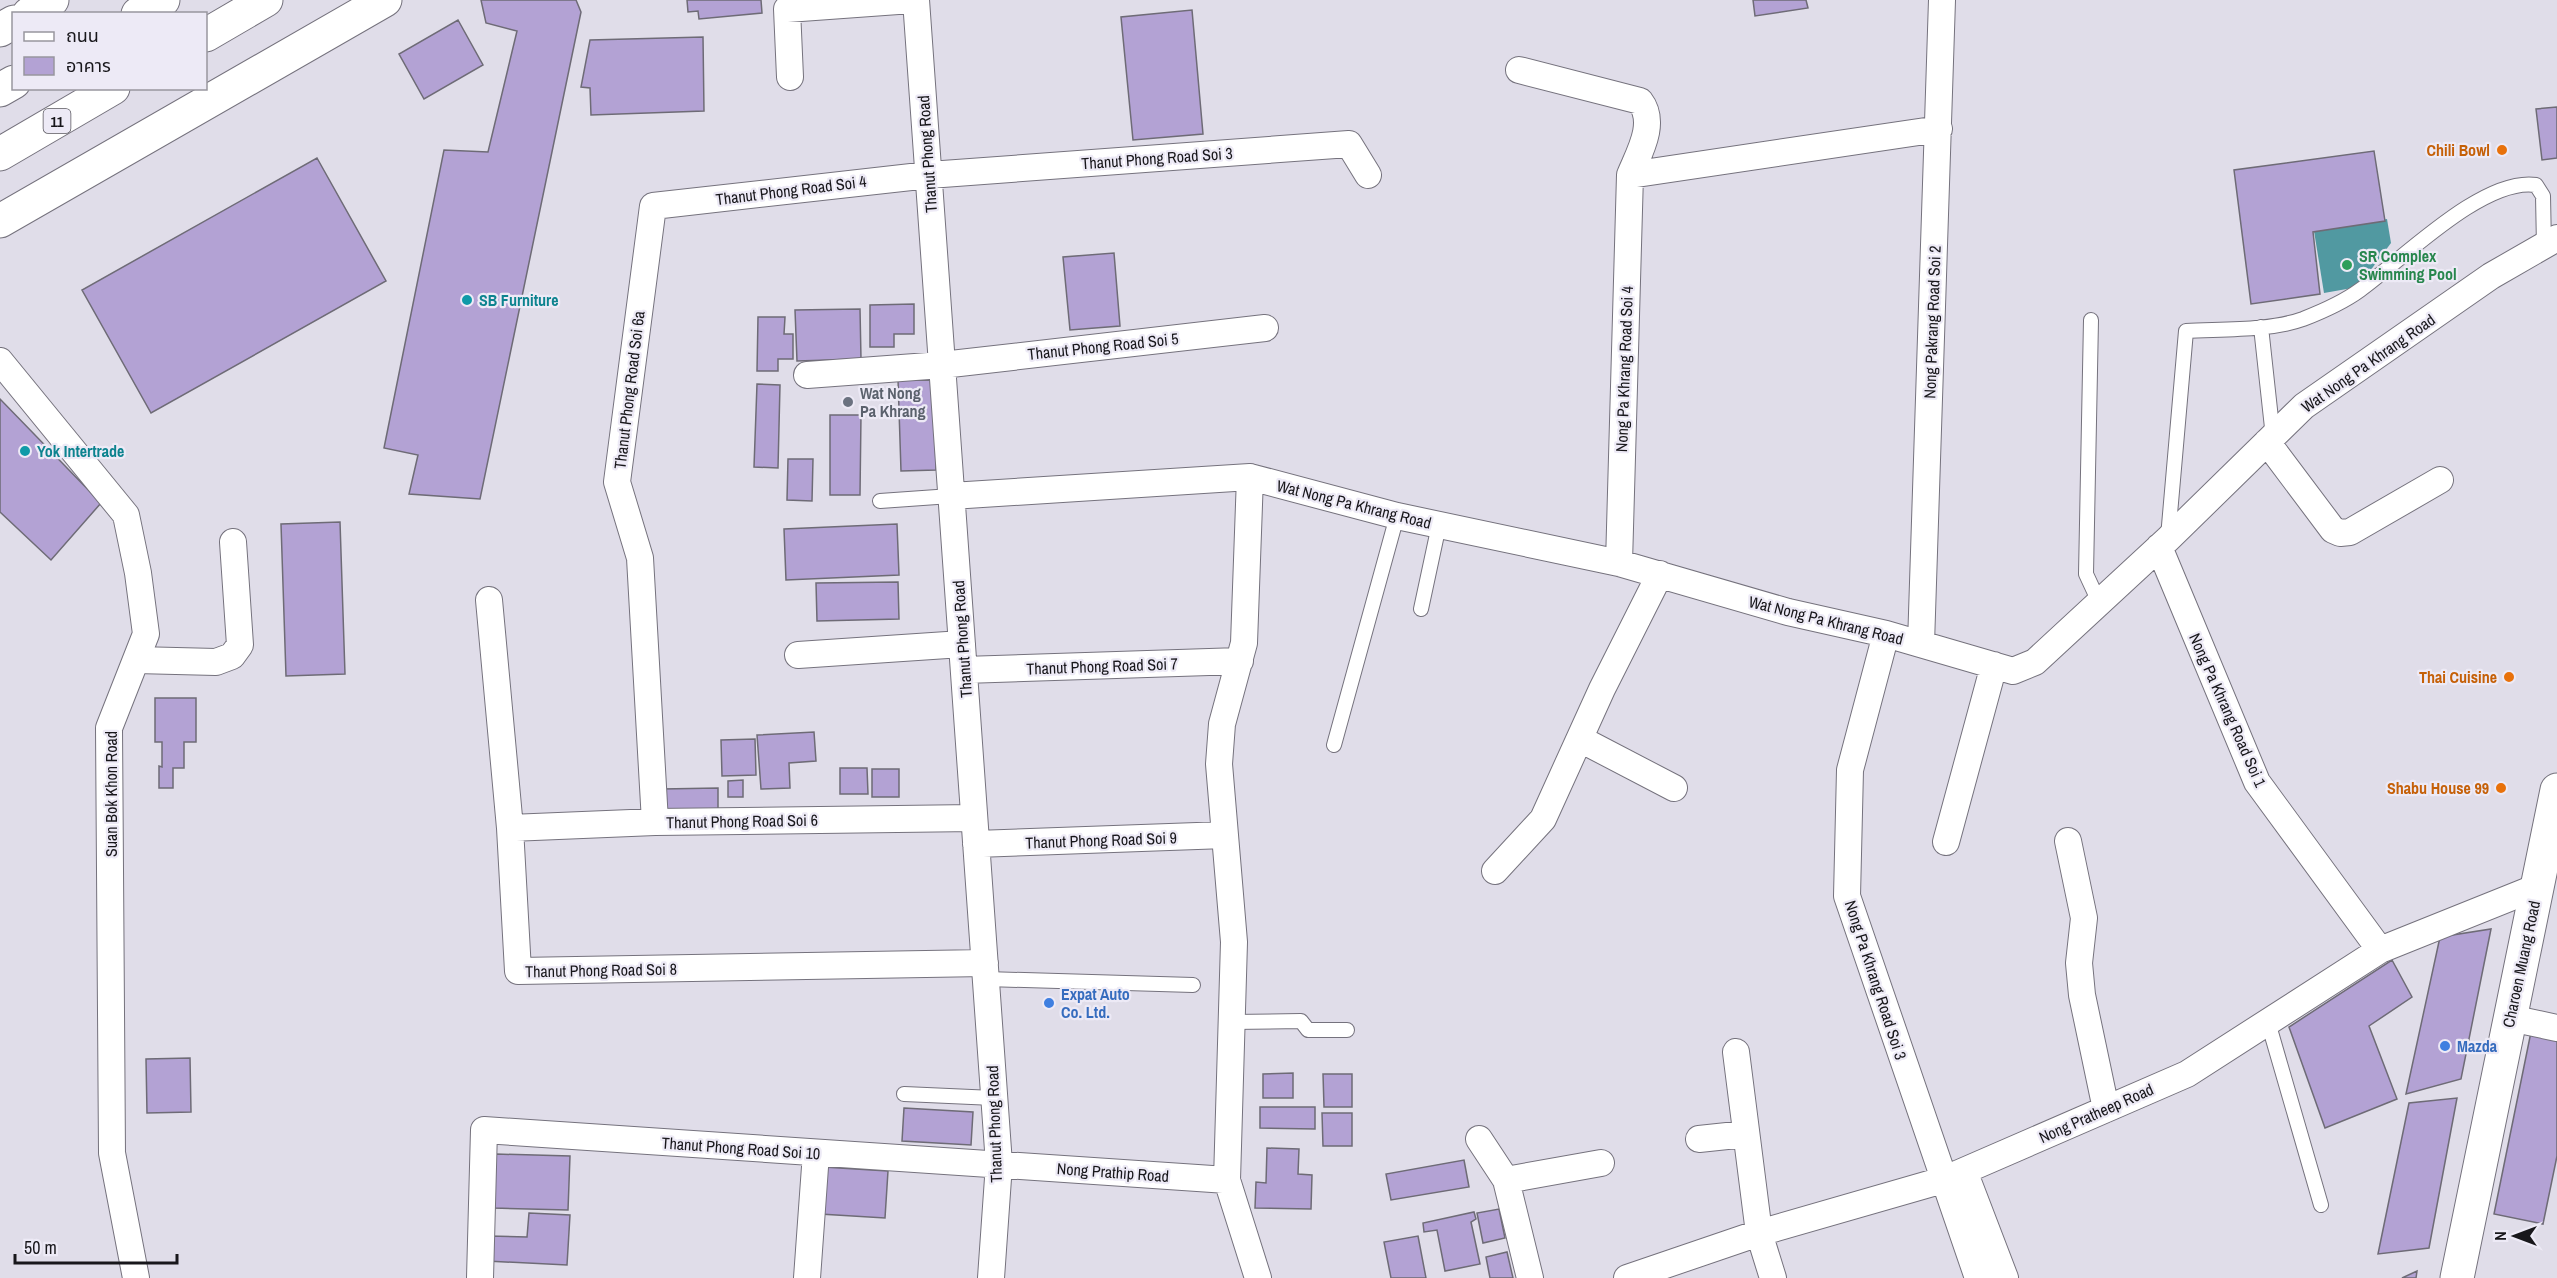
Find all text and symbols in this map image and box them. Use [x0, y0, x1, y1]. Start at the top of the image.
legend [12, 12, 207, 90]
text: ถนน [66, 23, 99, 48]
text: อาคาร [66, 53, 111, 78]
street label: Thanut Phong Road [912, 95, 942, 213]
road number: 11 [44, 109, 70, 133]
place label: Chili Bowl [2427, 139, 2490, 161]
street label: Thanut Phong Road Soi 3 [1081, 142, 1233, 174]
marker: Chili Bowl [2495, 143, 2509, 157]
street label: Thanut Phong Road Soi 4 [714, 170, 868, 210]
street label: Nong Pakrang Road Soi 2 [1918, 245, 1946, 399]
place label: SR Complex Swimming Pool [2359, 245, 2457, 285]
marker: SR Complex Swimming Pool [2340, 258, 2354, 272]
street label: Nong Pa Khrang Road Soi 4 [1610, 286, 1638, 452]
place label: SB Furniture [479, 289, 558, 311]
marker: SB Furniture [460, 293, 474, 307]
street label: Thanut Phong Road Soi 6a [608, 309, 650, 470]
street label: Wat Nong Pa Khrang Road [2297, 309, 2439, 417]
street label: Thanut Phong Road Soi 5 [1026, 327, 1180, 365]
place label: Wat Nong Pa Khrang [860, 382, 926, 422]
marker: Wat Nong Pa Khrang [841, 395, 855, 409]
place label: Yok Intertrade [37, 440, 124, 462]
marker: Yok Intertrade [18, 444, 32, 458]
street label: Wat Nong Pa Khrang Road [1274, 474, 1434, 534]
street label: Thanut Phong Road [947, 580, 977, 698]
street label: Wat Nong Pa Khrang Road [1746, 590, 1906, 650]
street label: Nong Pa Khrang Road Soi 1 [2184, 630, 2272, 791]
street label: Thanut Phong Road Soi 7 [1026, 652, 1178, 680]
place label: Thai Cuisine [2419, 666, 2497, 688]
marker: Thai Cuisine [2502, 670, 2516, 684]
street label: Suan Bok Khon Road [100, 731, 122, 857]
place label: Shabu House 99 [2387, 777, 2489, 799]
marker: Shabu House 99 [2494, 781, 2508, 795]
street label: Thanut Phong Road Soi 6 [666, 809, 818, 833]
street label: Thanut Phong Road Soi 9 [1025, 826, 1177, 854]
street label: Nong Pa Khrang Road Soi 3 [1840, 898, 1912, 1062]
street label: Charoen Muang Road [2497, 899, 2545, 1029]
street label: Thanut Phong Road Soi 8 [525, 958, 677, 982]
place label: Expat Auto Co. Ltd. [1061, 983, 1130, 1023]
marker: Expat Auto Co. Ltd. [1042, 996, 1056, 1010]
place label: Mazda [2457, 1035, 2498, 1057]
marker: Mazda [2438, 1039, 2452, 1053]
street label: Thanut Phong Road [981, 1065, 1007, 1183]
street label: Nong Pratheep Road [2035, 1078, 2157, 1148]
street label: Thanut Phong Road Soi 10 [661, 1131, 821, 1165]
street label: Nong Prathip Road [1056, 1157, 1170, 1187]
north arrow [2485, 1206, 2545, 1266]
scale bar [15, 1227, 177, 1265]
text: N [2489, 1231, 2511, 1241]
text: 50 m [24, 1235, 57, 1260]

